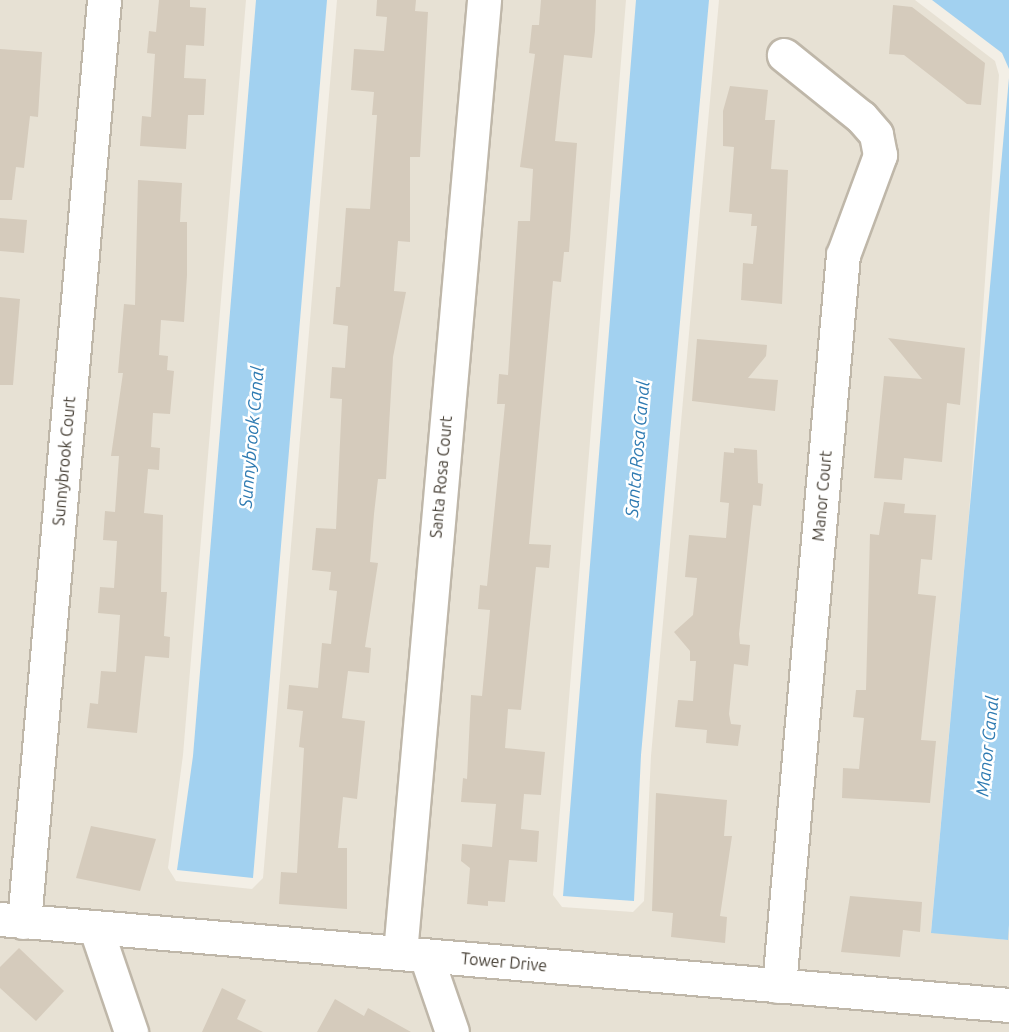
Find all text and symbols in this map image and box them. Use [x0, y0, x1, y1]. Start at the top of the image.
water label: Sunnybrook Canal [234, 365, 268, 509]
water label: Santa Rosa Canal [620, 380, 654, 518]
street label: Sunnybrook Court [49, 395, 79, 527]
street label: Santa Rosa Court [426, 415, 456, 539]
street label: Manor Court [808, 450, 836, 542]
water label: Manor Canal [971, 695, 1003, 797]
street label: Tower Drive [460, 949, 548, 975]

